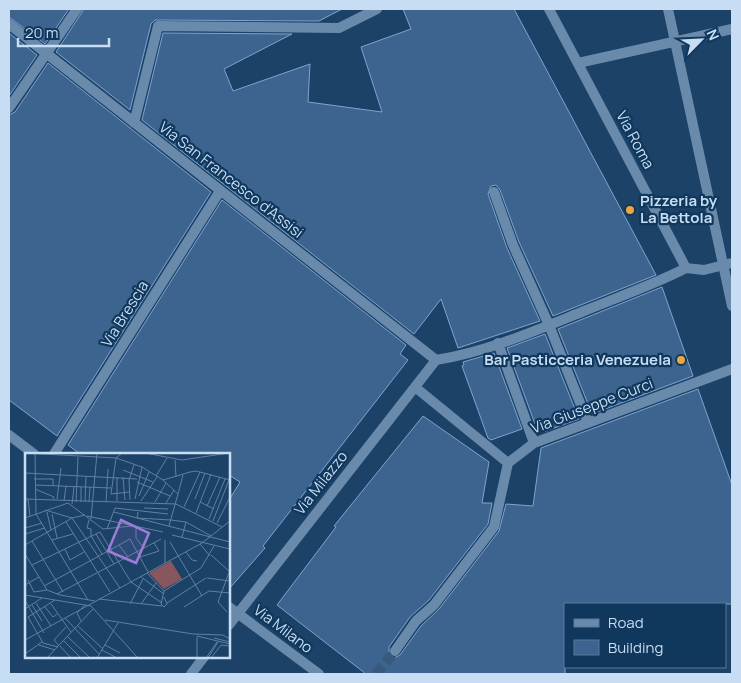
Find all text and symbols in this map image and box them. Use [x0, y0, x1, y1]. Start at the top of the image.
scale bar [18, 15, 109, 47]
north arrow [676, 15, 726, 65]
text: 20 m [25, 22, 58, 43]
text: N [703, 26, 724, 43]
street label: Via Roma [611, 107, 659, 173]
street label: Via San Francesco d'Assisi [155, 117, 308, 243]
place label: Pizzeria by La Bettola [640, 190, 718, 228]
marker: Pizzeria by La Bettola [624, 204, 636, 216]
street label: Via Brescia [96, 277, 153, 351]
place label: Bar Pasticceria Venezuela [484, 349, 671, 370]
marker: Bar Pasticceria Venezuela [675, 354, 687, 366]
street label: Via Giuseppe Curci [528, 373, 656, 438]
street label: Via Milazzo [289, 446, 352, 519]
inset map [25, 453, 230, 658]
street label: Via Milano [249, 599, 317, 658]
legend [564, 603, 726, 668]
text: Road [608, 612, 644, 633]
text: Building [608, 637, 663, 658]

